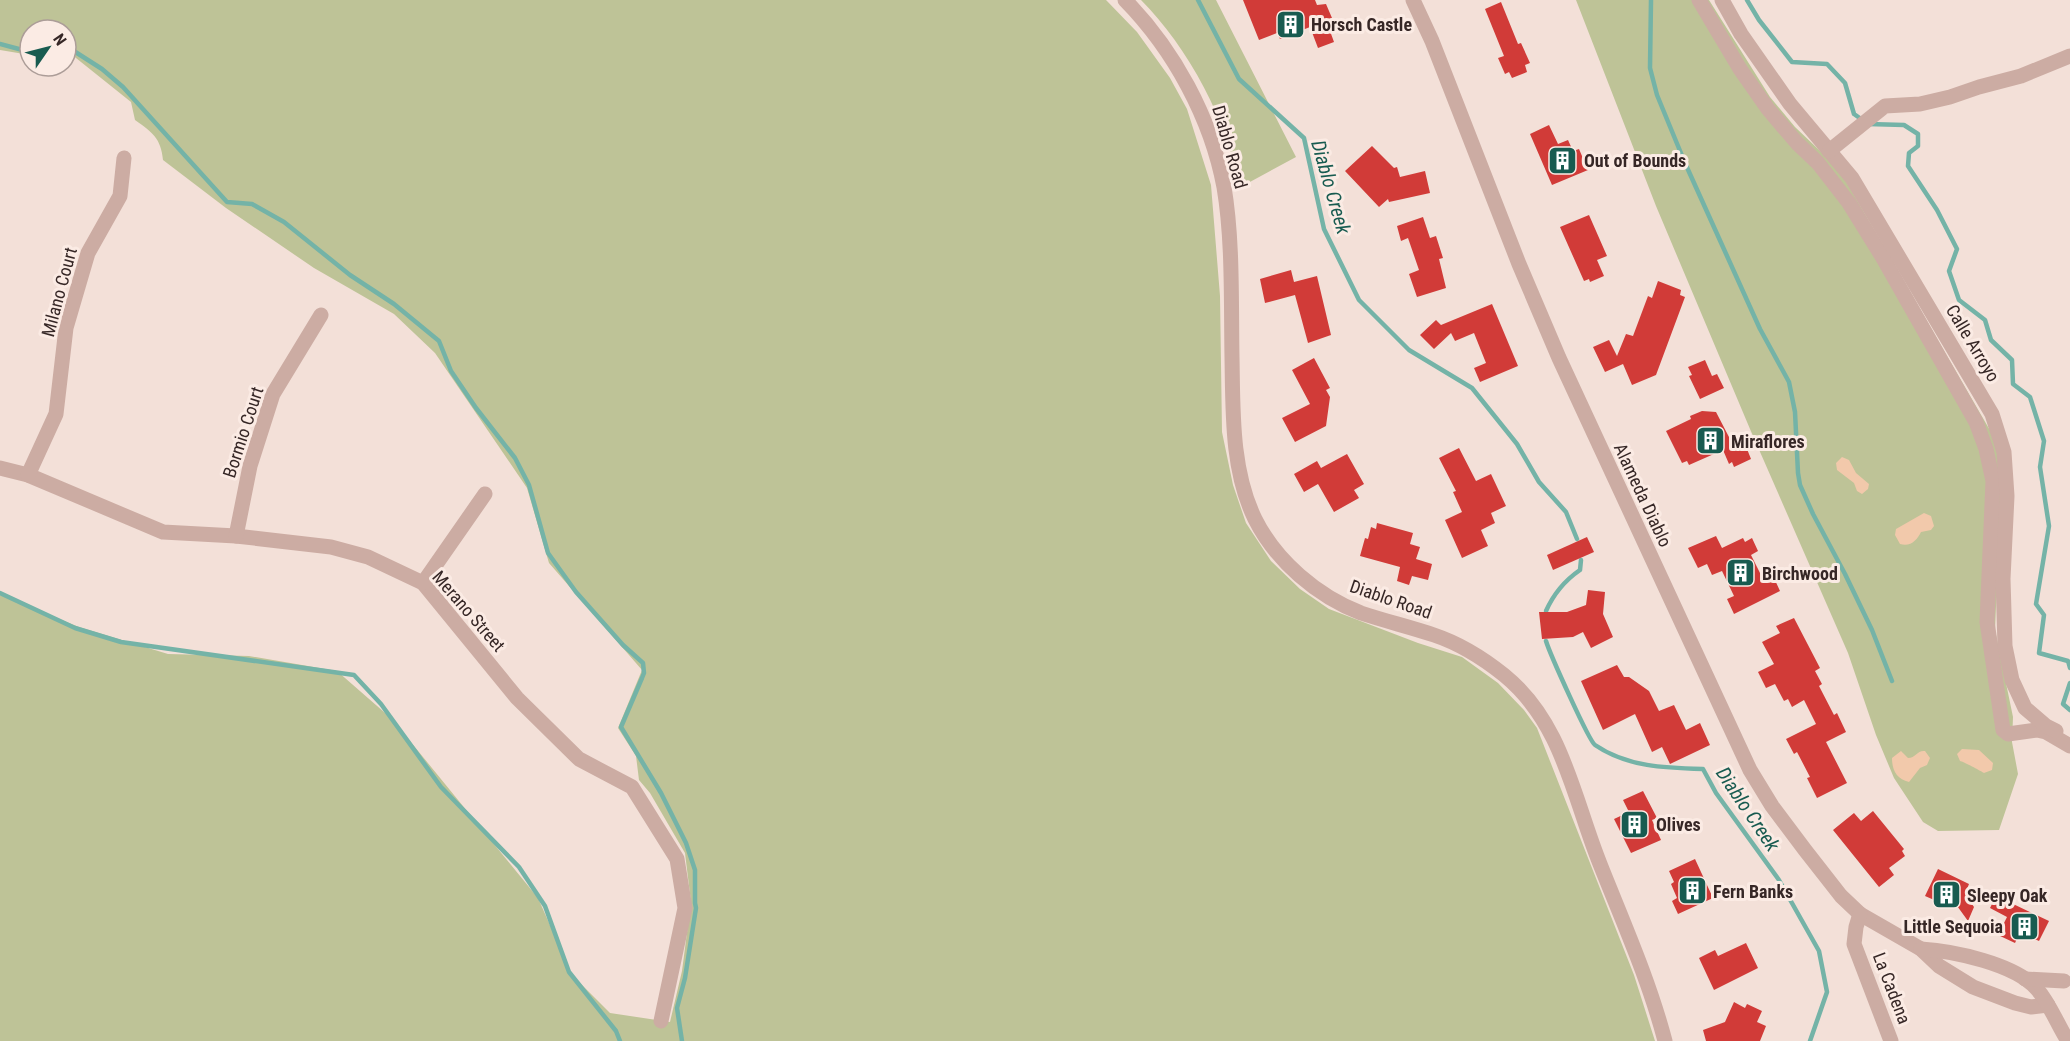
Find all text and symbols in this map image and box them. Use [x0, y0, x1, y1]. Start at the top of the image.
building icon: Horsch Castle [1274, 8, 1306, 40]
place label: Horsch Castle [1311, 14, 1412, 35]
north arrow [18, 18, 78, 78]
text: N [49, 30, 70, 49]
street label: Diablo Road [1208, 103, 1252, 191]
water label: Diablo Creek [1306, 137, 1356, 238]
building icon: Out of Bounds [1547, 144, 1579, 176]
place label: Out of Bounds [1584, 150, 1686, 171]
street label: Milano Court [37, 245, 81, 339]
street label: Calle Arroyo [1942, 301, 2004, 385]
street label: Bormio Court [218, 384, 268, 480]
building icon: Miraflores [1694, 425, 1726, 457]
place label: Miraflores [1731, 431, 1805, 452]
street label: Alameda Diablo [1610, 440, 1676, 550]
building icon: Birchwood [1725, 557, 1757, 589]
place label: Birchwood [1762, 563, 1838, 584]
street label: Merano Street [428, 566, 510, 656]
street label: Diablo Road [1347, 575, 1435, 623]
water label: Diablo Creek [1711, 762, 1786, 857]
building icon: Olives [1619, 808, 1651, 840]
place label: Olives [1656, 814, 1701, 835]
building icon: Fern Banks [1676, 875, 1708, 907]
building icon: Sleepy Oak [1930, 879, 1962, 911]
place label: Fern Banks [1713, 881, 1793, 902]
place label: Sleepy Oak [1967, 885, 2048, 906]
building icon: Little Sequoia [2008, 910, 2040, 942]
place label: Little Sequoia [1903, 916, 2003, 937]
street label: La Cadena [1869, 949, 1915, 1027]

